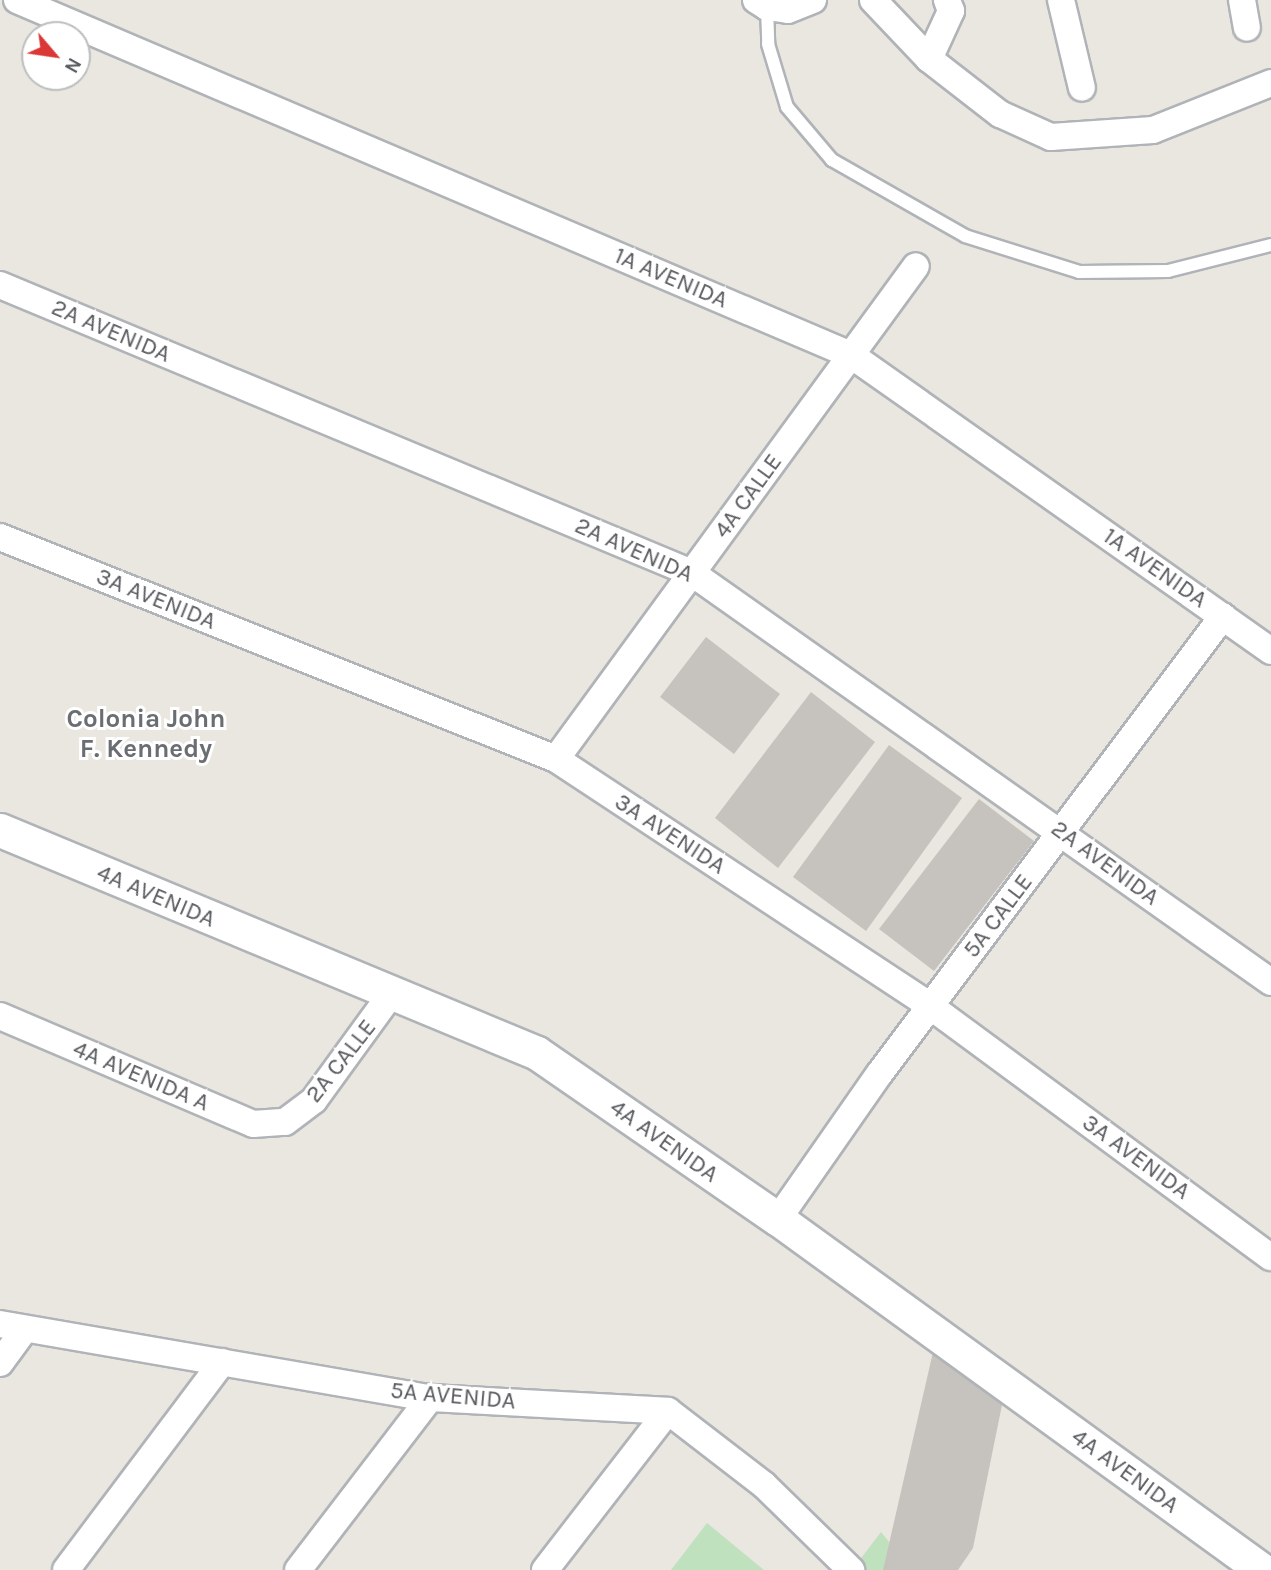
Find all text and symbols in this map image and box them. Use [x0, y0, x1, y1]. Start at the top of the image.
north arrow [21, 21, 91, 91]
text: N [60, 54, 86, 77]
street label: 1A AVENIDA [610, 241, 732, 315]
street label: 2A AVENIDA [47, 293, 175, 369]
street label: 4A CALLE [708, 448, 788, 544]
street label: 2A AVENIDA [570, 511, 698, 589]
street label: 1A AVENIDA [1097, 522, 1213, 614]
street label: 3A AVENIDA [92, 562, 220, 636]
district label: Colonia John F. Kennedy [67, 703, 225, 764]
street label: 3A AVENIDA [609, 787, 731, 881]
street label: 2A AVENIDA [1045, 814, 1165, 912]
street label: 4A AVENIDA [92, 858, 220, 934]
street label: 5A CALLE [957, 868, 1039, 964]
street label: 2A CALLE [300, 1014, 382, 1108]
street label: 4A AVENIDA A [69, 1034, 213, 1118]
street label: 4A AVENIDA [604, 1093, 724, 1189]
street label: 3A AVENIDA [1076, 1108, 1196, 1206]
street label: 5A AVENIDA [389, 1376, 517, 1416]
street label: 4A AVENIDA [1066, 1422, 1184, 1520]

